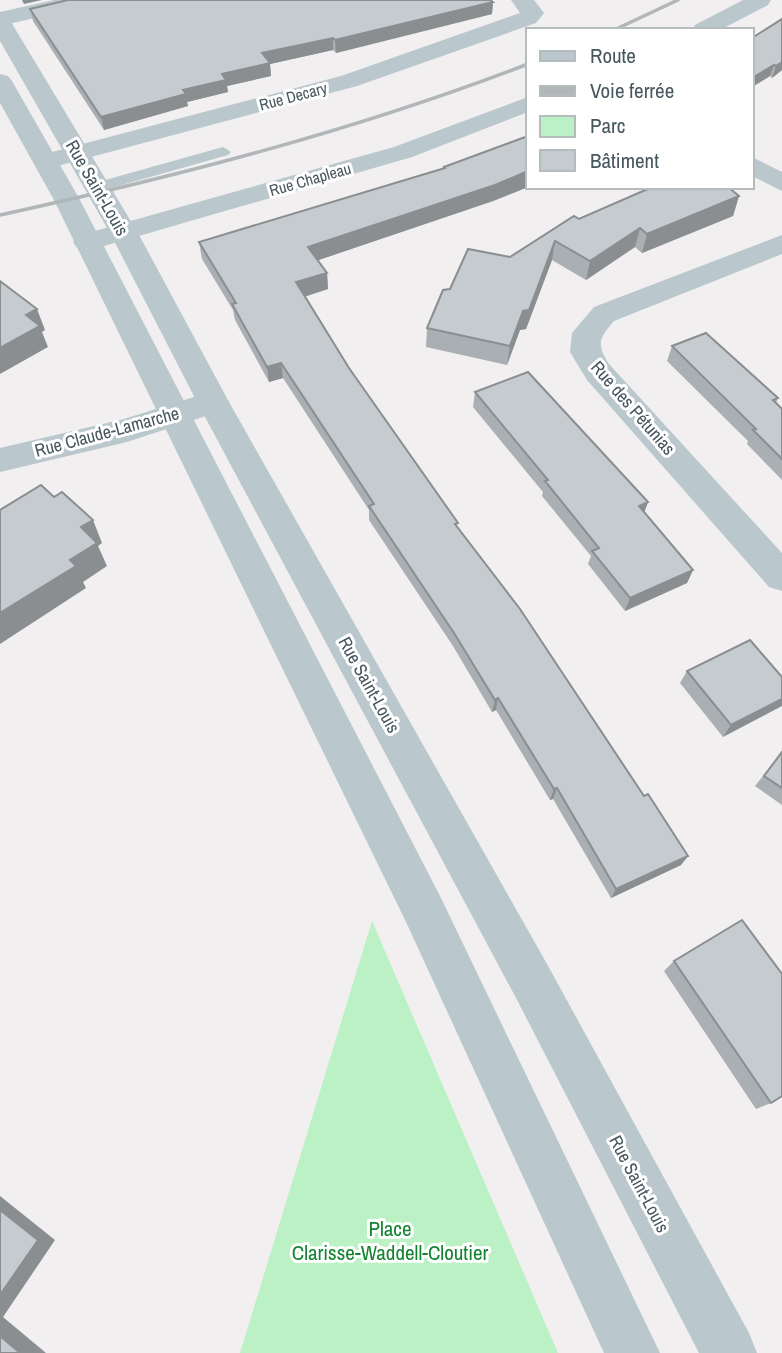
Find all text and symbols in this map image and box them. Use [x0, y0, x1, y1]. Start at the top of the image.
legend [526, 28, 754, 189]
text: Route [590, 41, 636, 70]
street label: Rue Decary [257, 76, 330, 116]
text: Voie ferrée [590, 76, 674, 105]
text: Parc [590, 111, 625, 140]
street label: Rue Saint-Louis [60, 135, 135, 240]
text: Bâtiment [590, 146, 659, 175]
street label: Rue Chapleau [267, 157, 353, 201]
street label: Rue des Pétunias [585, 355, 681, 460]
street label: Rue Claude-Lamarche [32, 400, 182, 463]
street label: Rue Saint-Louis [333, 632, 406, 737]
street label: Rue Saint-Louis [603, 1131, 676, 1237]
park label: Place Clarisse-Waddell-Cloutier [292, 1214, 489, 1267]

